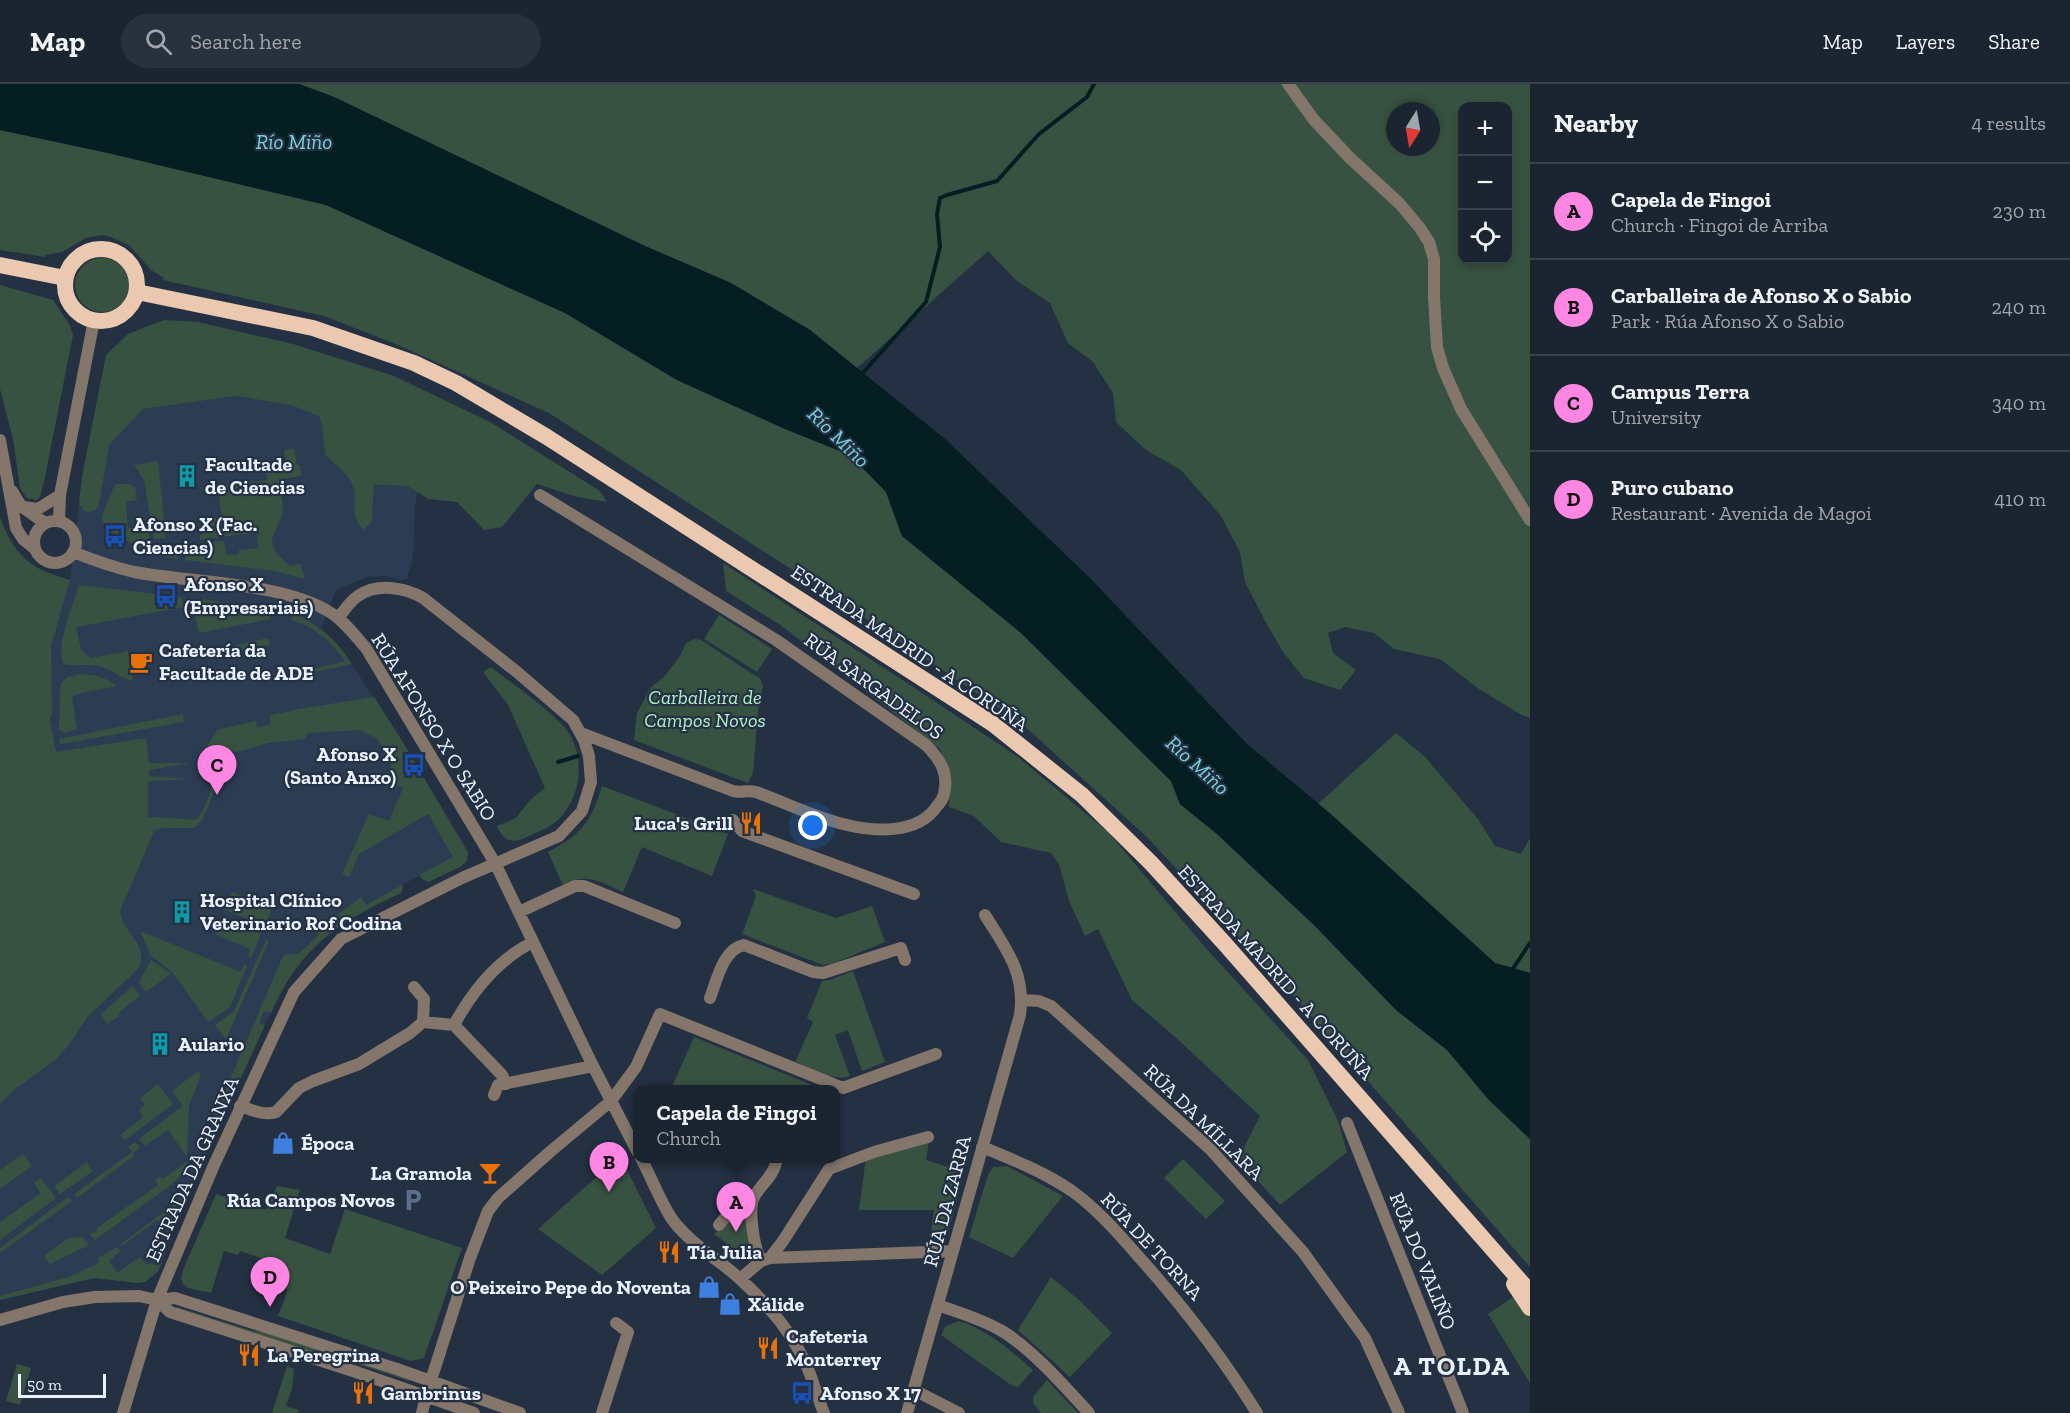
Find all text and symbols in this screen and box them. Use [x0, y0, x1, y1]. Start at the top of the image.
search box [121, 14, 541, 68]
text: Map [30, 25, 85, 58]
icon: search [142, 25, 175, 58]
text: Search here [190, 28, 302, 55]
text: Map [1823, 29, 1863, 54]
text: Layers [1896, 29, 1955, 54]
text: Share [1988, 29, 2040, 54]
north arrow [1386, 102, 1440, 156]
map controls [1458, 102, 1512, 264]
button: + [1458, 102, 1512, 156]
text: Nearby [1554, 107, 1638, 139]
text: 4 results [1971, 111, 2046, 135]
water label: Río Miño [256, 129, 332, 154]
button: − [1458, 156, 1512, 210]
text: Capela de Fingoi [1611, 186, 1771, 213]
text: A [1567, 199, 1580, 223]
text: 230 m [1993, 199, 2046, 223]
button: locate [1458, 210, 1512, 264]
text: Church · Fingoi de Arriba [1611, 213, 1828, 237]
text: Carballeira de Afonso X o Sabio [1611, 282, 1911, 309]
text: B [1567, 295, 1580, 319]
text: 240 m [1992, 295, 2046, 319]
text: Park · Rúa Afonso X o Sabio [1611, 309, 1844, 333]
text: Campus Terra [1611, 378, 1750, 405]
text: C [1567, 391, 1580, 415]
text: 340 m [1992, 391, 2046, 415]
water label: Río Miño [803, 401, 875, 473]
text: University [1611, 405, 1701, 429]
place label: Facultade de Ciencias [205, 452, 305, 499]
building icon: Facultade de Ciencias [174, 463, 200, 489]
text: Puro cubano [1611, 474, 1733, 501]
text: D [1567, 487, 1580, 511]
text: 410 m [1994, 487, 2046, 511]
text: Restaurant · Avenida de Magoi [1611, 501, 1872, 525]
place label: Afonso X (Fac. Ciencias) [133, 512, 257, 559]
bus stop icon: Afonso X (Fac. Ciencias) [102, 523, 128, 549]
street label: ESTRADA MADRID - A CORUÑA [787, 559, 1034, 737]
place label: Afonso X (Empresariais) [184, 572, 314, 619]
bus stop icon: Afonso X (Empresariais) [153, 583, 179, 609]
street label: RÚA SARGADELOS [800, 627, 948, 745]
street label: RÚA AFONSO X O SABIO [366, 629, 502, 825]
place label: Cafetería da Facultade de ADE [159, 638, 314, 685]
cafe icon: Cafetería da Facultade de ADE [128, 649, 154, 675]
park label: Carballeira de Campos Novos [644, 685, 766, 732]
water label: Río Miño [1161, 730, 1235, 800]
place label: Afonso X (Santo Anxo) [285, 742, 397, 789]
pin: C [198, 746, 236, 795]
bus stop icon: Afonso X (Santo Anxo) [401, 752, 427, 778]
restaurant icon: Luca's Grill [738, 810, 764, 836]
place label: Luca's Grill [634, 811, 733, 835]
your location [798, 811, 827, 840]
street label: ESTRADA MADRID - A CORUÑA [1173, 860, 1380, 1085]
place label: Hospital Clínico Veterinario Rof Codina [200, 888, 402, 935]
building icon: Hospital Clínico Veterinario Rof Codina [169, 899, 195, 925]
building icon: Aulario [147, 1031, 173, 1057]
place label: Aulario [178, 1032, 245, 1056]
street label: RÚA DA MÍLLARA [1139, 1059, 1269, 1186]
street label: ESTRADA DA GRANXA [140, 1072, 244, 1265]
popup [633, 1085, 840, 1163]
text: Capela de Fingoi [657, 1099, 816, 1126]
text: Church [657, 1126, 721, 1150]
shop icon: Época [270, 1130, 296, 1156]
place label: Época [301, 1131, 354, 1155]
street label: RÚA DA ZARRA [918, 1132, 976, 1269]
pin: B [590, 1142, 628, 1192]
bar icon: La Gramola [477, 1160, 503, 1186]
place label: La Gramola [371, 1161, 472, 1185]
pin: A [716, 1182, 756, 1232]
parking icon: Rúa Campos Novos [400, 1187, 426, 1213]
street label: RÚA DE TORNA [1096, 1187, 1209, 1306]
place label: Rúa Campos Novos [227, 1188, 395, 1212]
street label: RÚA DO VALIÑO [1385, 1189, 1461, 1333]
restaurant icon: Tía Julia [656, 1239, 682, 1265]
place label: Tía Julia [687, 1240, 762, 1264]
pin: D [250, 1258, 290, 1307]
shop icon: O Peixeiro Pepe do Noventa [696, 1274, 722, 1300]
place label: O Peixeiro Pepe do Noventa [450, 1275, 691, 1299]
shop icon: Xálide [717, 1291, 743, 1317]
place label: Xálide [748, 1292, 805, 1316]
place label: Cafeteria Monterrey [786, 1324, 882, 1371]
restaurant icon: Cafeteria Monterrey [755, 1335, 781, 1361]
restaurant icon: La Peregrina [236, 1342, 262, 1368]
place label: La Peregrina [267, 1343, 380, 1367]
district label: A TOLDA [1393, 1350, 1511, 1382]
scale bar [18, 1371, 106, 1398]
text: 50 m [27, 1375, 62, 1394]
restaurant icon: Gambrinus [350, 1380, 376, 1406]
bus stop icon: Afonso X 17 [789, 1380, 815, 1406]
place label: Gambrinus [381, 1381, 481, 1405]
place label: Afonso X 17 [820, 1381, 921, 1405]

